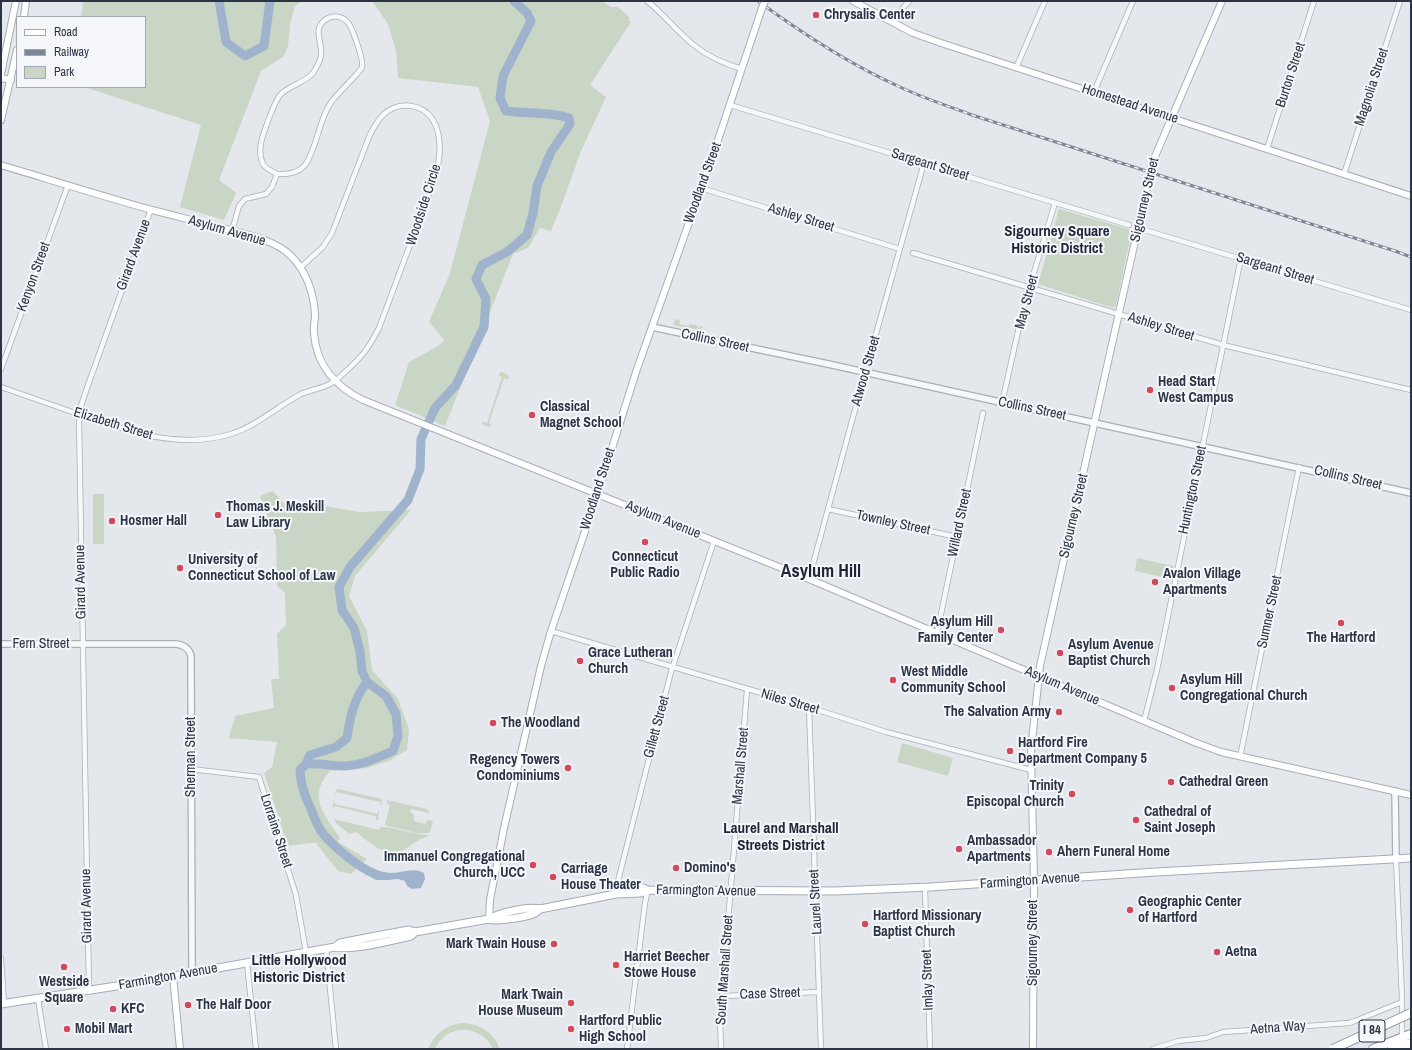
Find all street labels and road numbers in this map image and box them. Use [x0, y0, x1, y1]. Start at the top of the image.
street label: Burton Street [1273, 40, 1309, 110]
street label: Magnolia Street [1351, 46, 1393, 128]
street label: Homestead Avenue [1080, 80, 1180, 128]
street label: Woodland Street [681, 140, 725, 226]
street label: Sargeant Street [889, 145, 971, 185]
street label: Sigourney Street [1127, 156, 1163, 244]
street label: Woodside Circle [403, 162, 445, 248]
street label: Ashley Street [766, 200, 836, 236]
street label: Asylum Avenue [186, 212, 268, 250]
street label: Girard Avenue [113, 217, 155, 293]
street label: Kenyon Street [14, 240, 54, 314]
street label: Sargeant Street [1234, 249, 1316, 289]
street label: May Street [1012, 273, 1042, 331]
street label: Ashley Street [1126, 309, 1196, 345]
street label: Collins Street [680, 326, 750, 356]
street label: Atwood Street [848, 334, 884, 408]
street label: Collins Street [997, 394, 1067, 424]
street label: Elizabeth Street [71, 404, 155, 444]
street label: Huntington Street [1175, 444, 1211, 536]
street label: Woodland Street [577, 446, 619, 532]
street label: Collins Street [1313, 462, 1383, 494]
street label: Sigourney Street [1056, 472, 1092, 560]
street label: Willard Street [945, 487, 975, 559]
street label: Asylum Avenue [623, 497, 703, 543]
street label: Townley Street [854, 507, 932, 539]
street label: Girard Avenue [72, 545, 90, 619]
street label: Sumner Street [1254, 574, 1286, 650]
street label: Fern Street [13, 636, 69, 652]
street label: Asylum Avenue [1022, 663, 1102, 709]
street label: Niles Street [759, 686, 821, 718]
street label: Gillett Street [641, 694, 673, 760]
street label: Sherman Street [183, 717, 199, 797]
street label: Marshall Street [729, 727, 753, 805]
street label: Lorraine Street [256, 792, 296, 870]
street label: Girard Avenue [78, 869, 96, 943]
street label: Laurel Street [806, 869, 826, 935]
street label: Farmington Avenue [979, 869, 1081, 893]
street label: Farmington Avenue [656, 882, 756, 900]
street label: Sigourney Street [1025, 900, 1041, 986]
street label: South Marshall Street [713, 914, 737, 1026]
street label: Imlay Street [919, 949, 937, 1011]
street label: Farmington Avenue [117, 960, 219, 994]
street label: Case Street [739, 985, 801, 1003]
street label: Aetna Way [1250, 1018, 1306, 1038]
road number: I 84 [1359, 1020, 1385, 1042]

